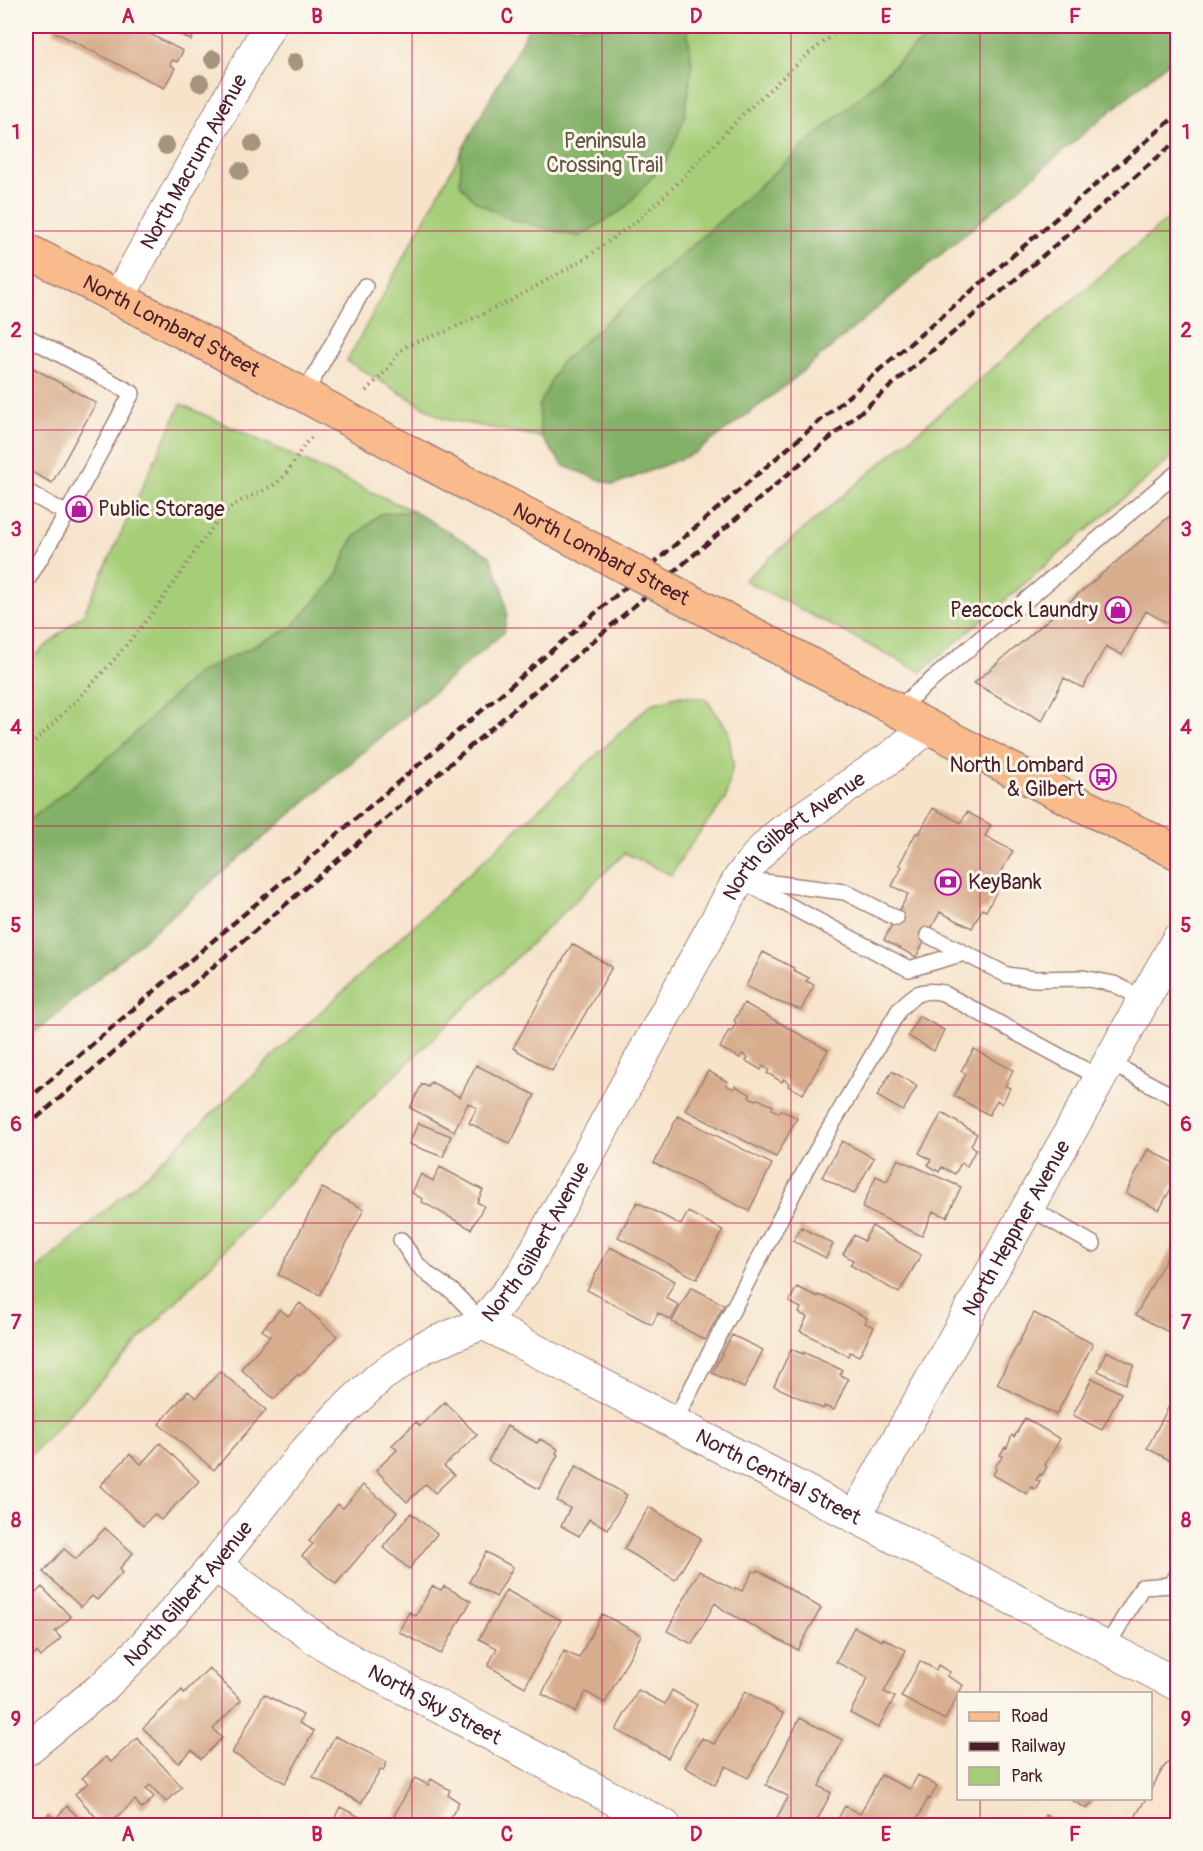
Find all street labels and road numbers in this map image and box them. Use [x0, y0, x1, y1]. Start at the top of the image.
street label: North Macrum Avenue [134, 69, 254, 254]
street label: North Lombard Street [78, 269, 265, 383]
street label: North Lombard Street [508, 496, 695, 612]
street label: North Gilbert Avenue [716, 765, 871, 905]
street label: North Heppner Avenue [956, 1135, 1077, 1321]
street label: North Gilbert Avenue [476, 1156, 596, 1328]
street label: North Central Street [691, 1423, 866, 1531]
street label: North Gilbert Avenue [118, 1515, 259, 1672]
street label: North Sky Street [363, 1658, 507, 1751]

